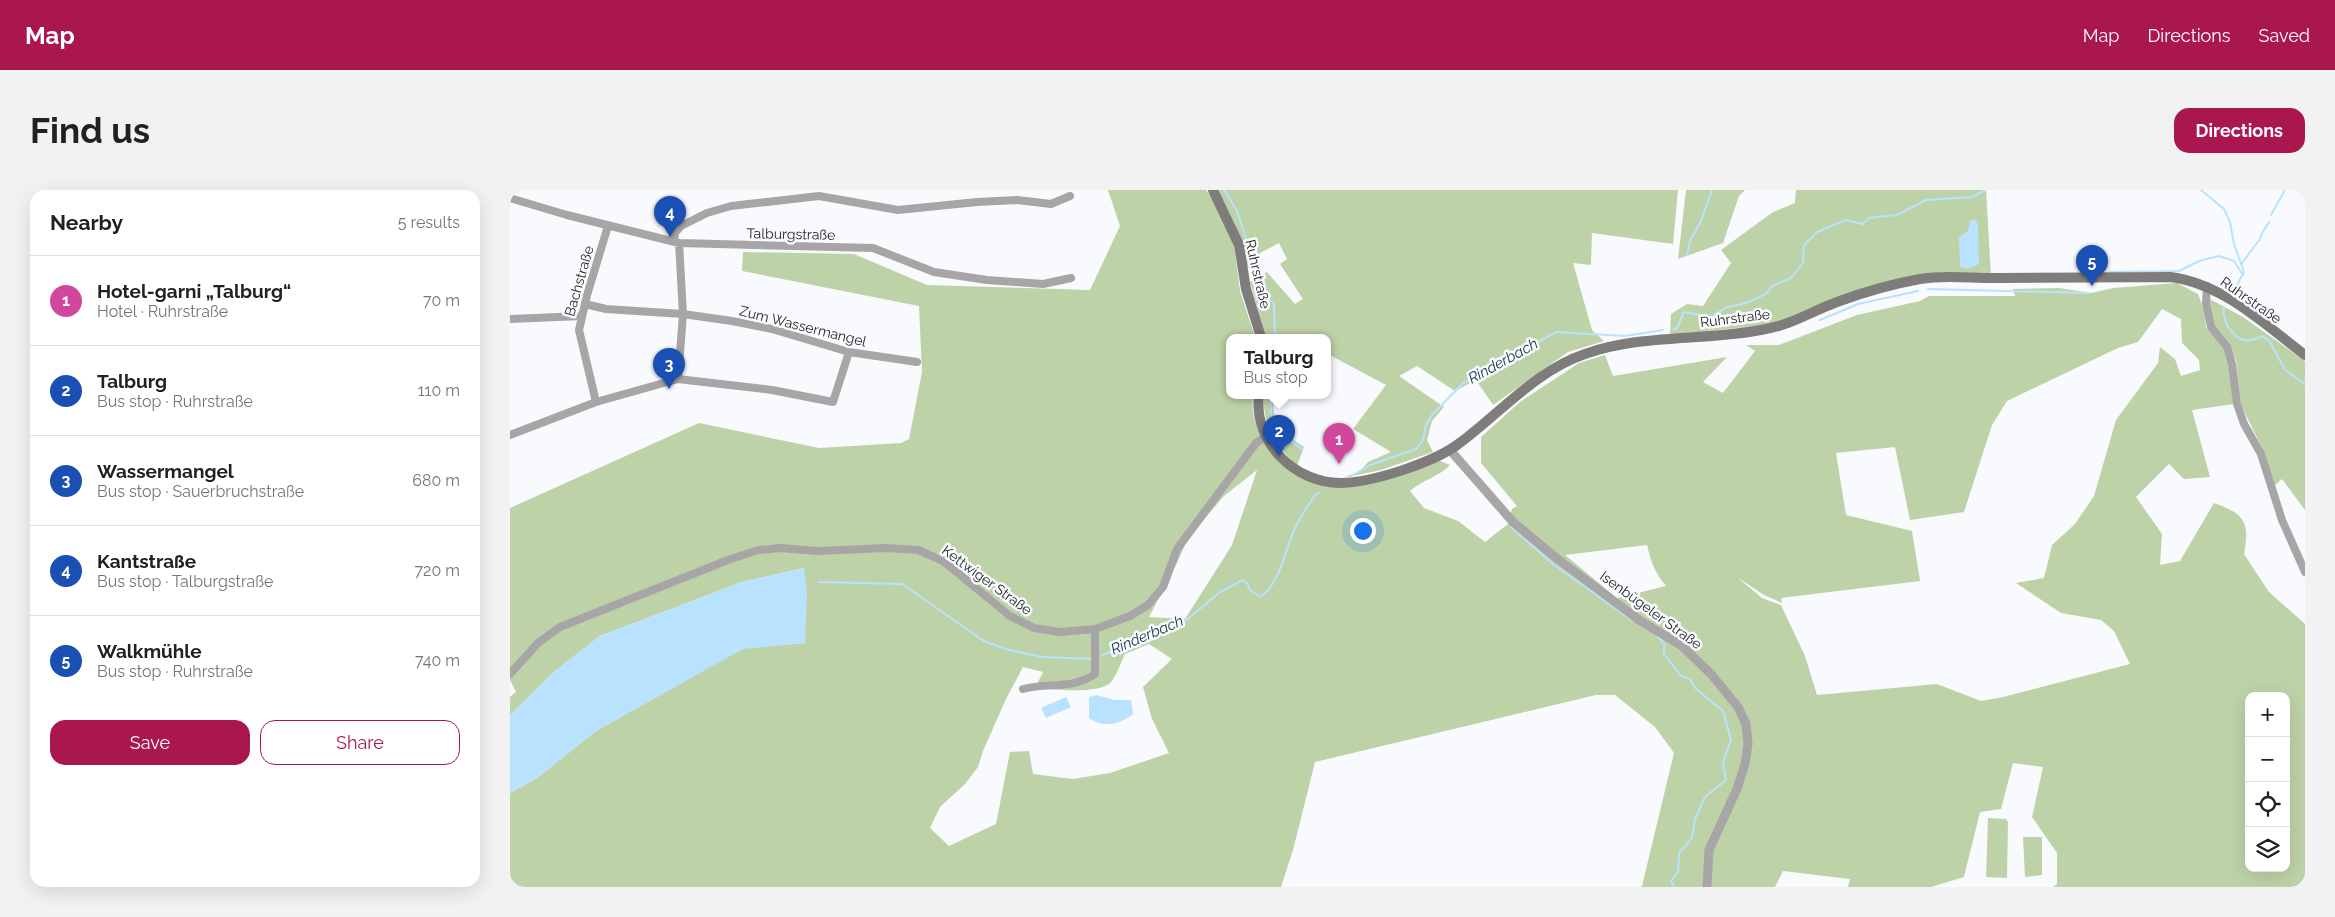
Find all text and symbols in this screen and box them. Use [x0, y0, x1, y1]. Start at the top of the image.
text: Map [25, 21, 75, 50]
text: Map [2083, 25, 2119, 46]
text: Directions [2147, 25, 2231, 46]
text: Saved [2259, 25, 2310, 46]
button: Directions [2174, 108, 2305, 153]
text: Find us [30, 110, 150, 151]
pin: 4 [654, 196, 686, 237]
text: Nearby [50, 210, 123, 235]
text: 5 results [398, 213, 460, 232]
street label: Talburgstraße [746, 225, 836, 243]
street label: Ruhrstraße [1242, 238, 1274, 310]
street label: Bachstraße [561, 244, 597, 318]
pin: 5 [2076, 245, 2108, 286]
street label: Ruhrstraße [2218, 273, 2284, 327]
text: Hotel-garni „Talburg“ [97, 280, 291, 302]
text: 1 [62, 291, 70, 310]
text: 70 m [423, 291, 460, 310]
text: Hotel · Ruhrstraße [97, 302, 228, 321]
street label: Zum Wassermangel [738, 302, 868, 350]
street label: Ruhrstraße [1699, 306, 1771, 330]
popup [1226, 334, 1331, 399]
water label: Rinderbach [1465, 334, 1541, 388]
text: Talburg [1243, 346, 1314, 368]
pin: 3 [653, 348, 685, 389]
text: Bus stop [1243, 368, 1308, 387]
text: Talburg [97, 370, 167, 392]
text: 2 [61, 381, 71, 400]
text: 110 m [418, 381, 460, 400]
text: Bus stop · Ruhrstraße [97, 392, 253, 411]
pin: 2 [1263, 415, 1295, 456]
pin: 1 [1323, 423, 1355, 464]
text: Wassermangel [97, 460, 234, 482]
text: 3 [62, 471, 70, 490]
text: 680 m [412, 471, 460, 490]
text: Bus stop · Sauerbruchstraße [97, 482, 304, 501]
your location [1350, 518, 1376, 544]
street label: Kettwiger Straße [939, 542, 1035, 618]
text: Kantstraße [97, 550, 196, 572]
text: 4 [61, 561, 71, 580]
text: 720 m [415, 561, 460, 580]
street label: Isenbügeler Straße [1597, 568, 1705, 652]
text: Bus stop · Talburgstraße [97, 572, 273, 591]
water label: Rinderbach [1108, 612, 1186, 658]
text: Walkmühle [97, 640, 202, 662]
text: 5 [62, 651, 70, 670]
text: 740 m [415, 651, 460, 670]
text: Bus stop · Ruhrstraße [97, 662, 253, 681]
map controls [2245, 692, 2290, 872]
button: + [2245, 692, 2290, 737]
button: Save [50, 720, 250, 765]
button: Share [260, 720, 460, 765]
button: − [2245, 737, 2290, 782]
button: locate [2245, 782, 2290, 827]
button: layers [2245, 827, 2290, 872]

